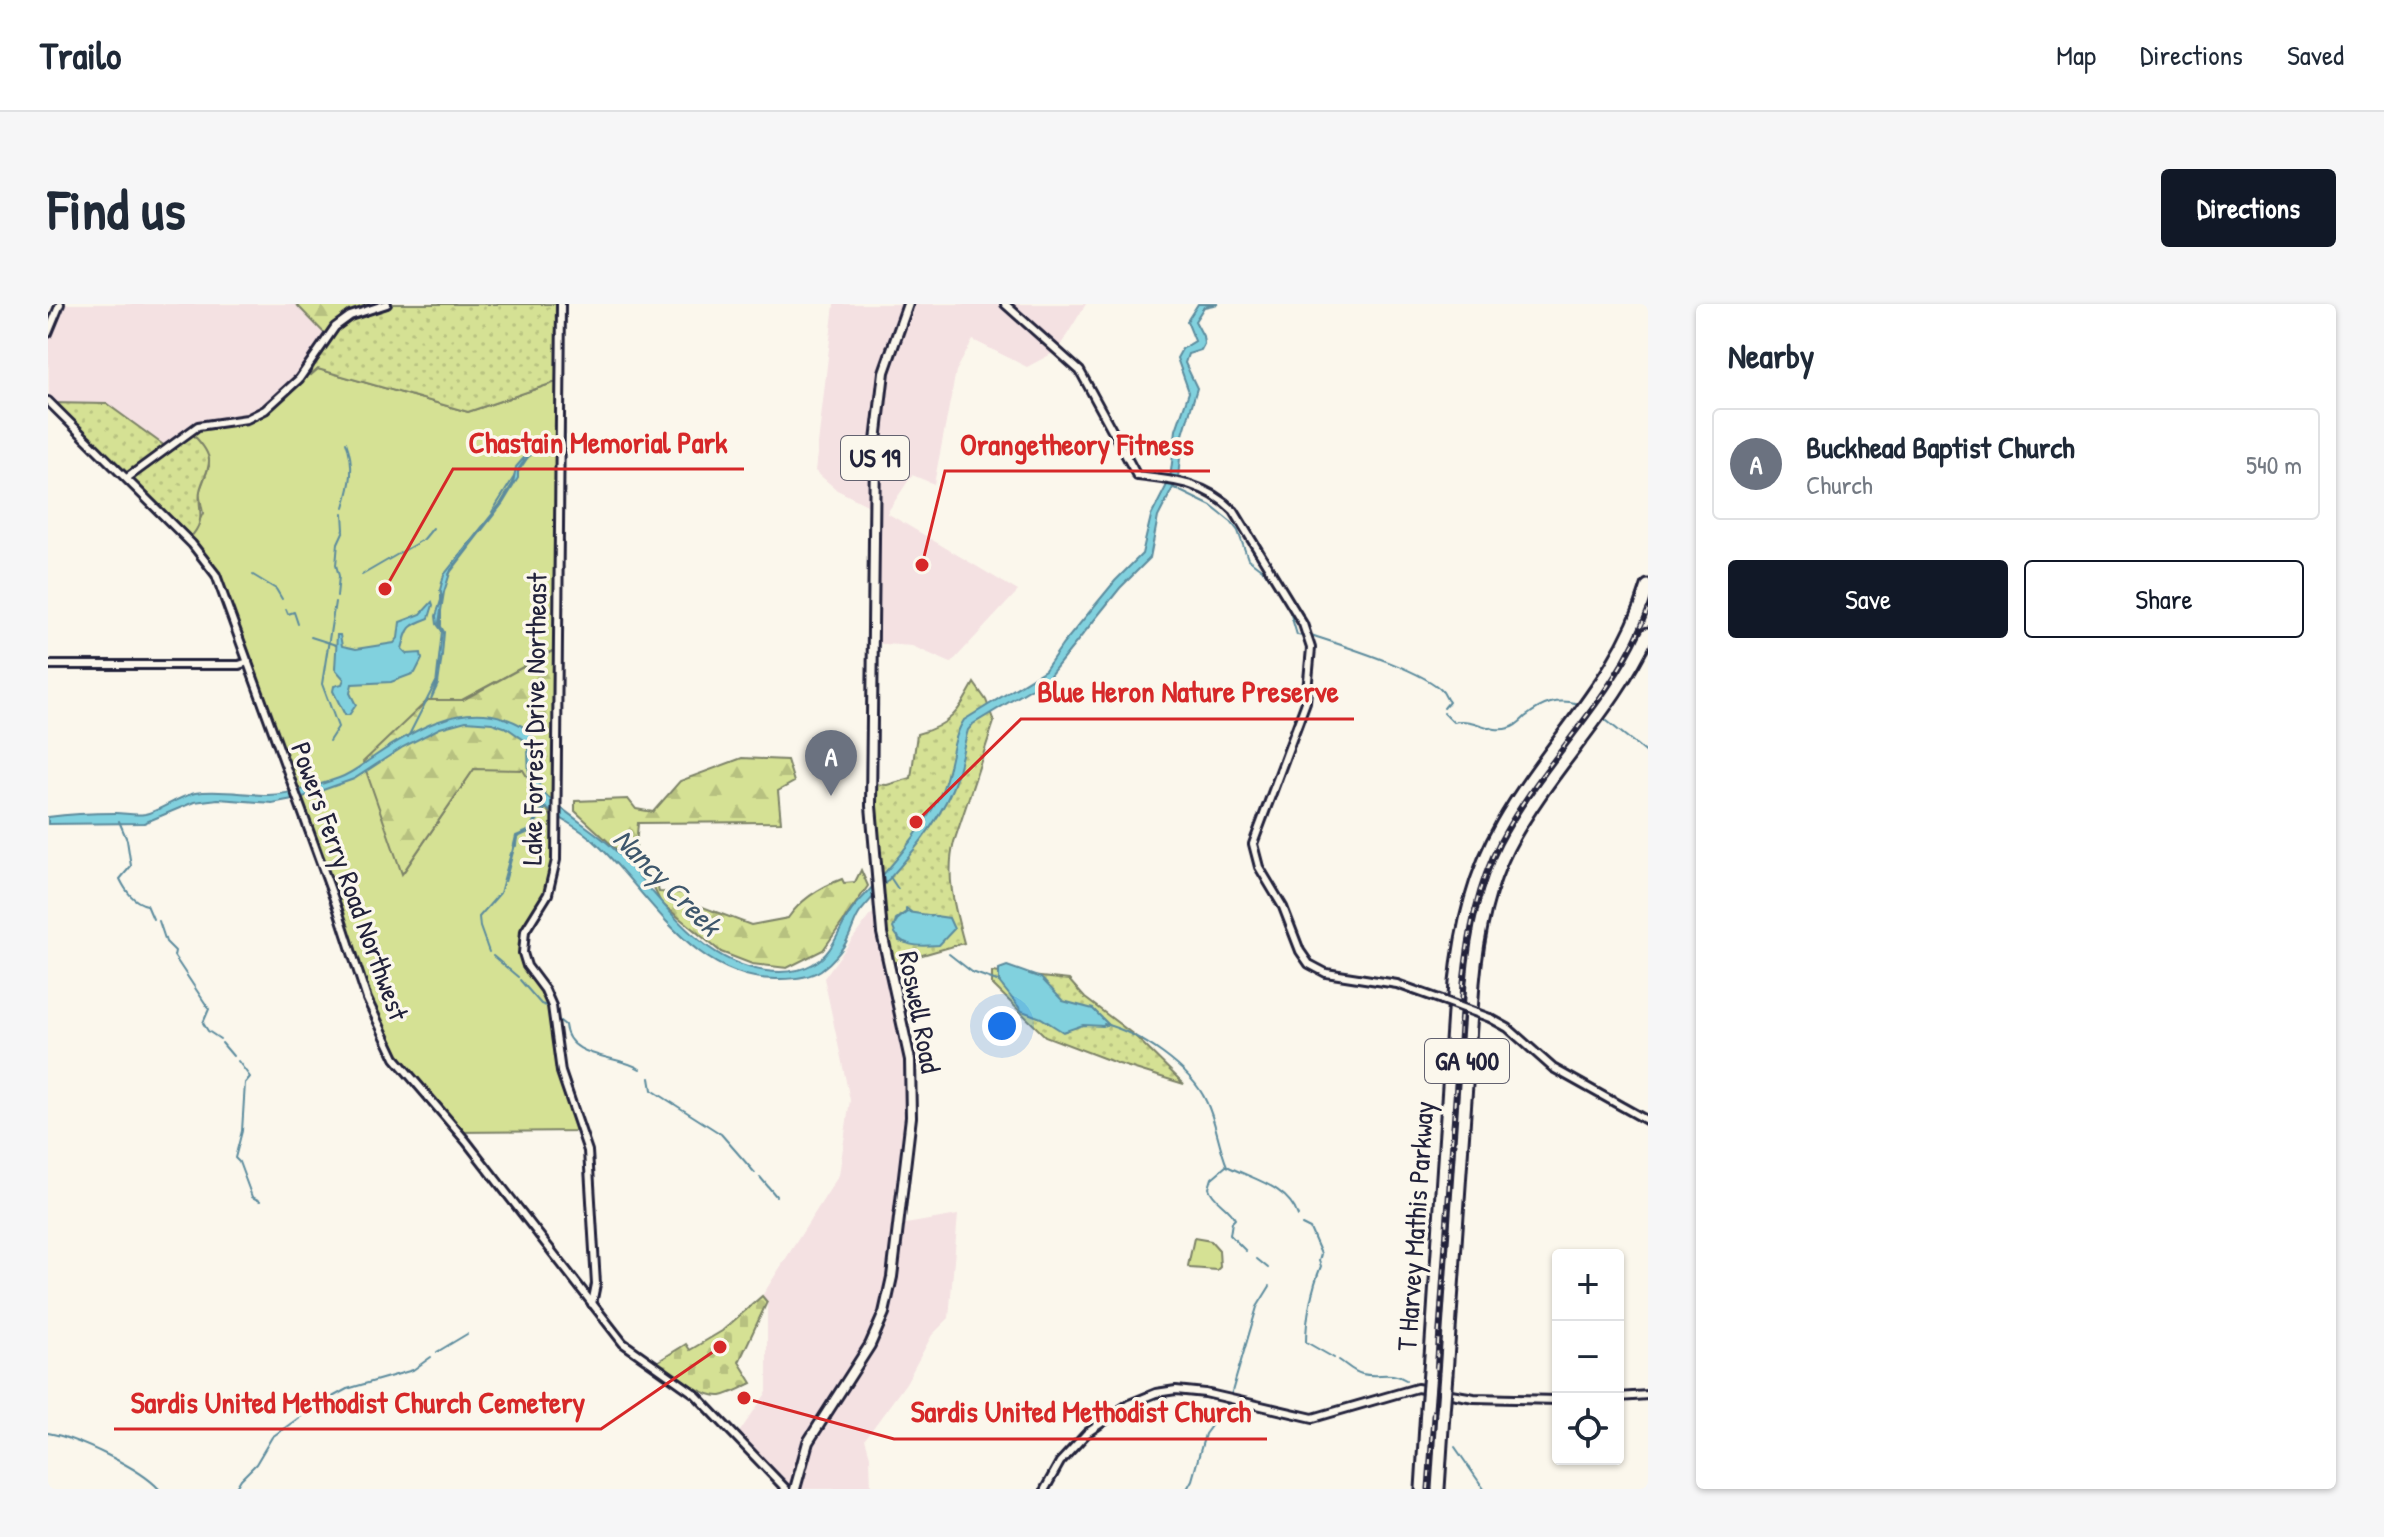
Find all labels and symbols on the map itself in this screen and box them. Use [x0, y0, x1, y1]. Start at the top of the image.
callout: Chastain Memorial Park [453, 415, 744, 469]
callout: Orangetheory Fitness [945, 417, 1210, 471]
text: Chastain Memorial Park [469, 422, 728, 462]
text: Orangetheory Fitness [960, 424, 1194, 465]
road number: US 19 [841, 436, 909, 480]
street label: Lake Forrest Drive Northeast [512, 572, 556, 865]
callout: Blue Heron Nature Preserve [1021, 665, 1354, 719]
text: Blue Heron Nature Preserve [1037, 671, 1339, 711]
pin: A [805, 730, 857, 796]
street label: Powers Ferry Road Northwest [282, 737, 418, 1026]
water label: Nancy Creek [604, 819, 732, 946]
street label: Roswell Road [890, 948, 950, 1076]
your location [982, 1006, 1022, 1046]
road number: GA 400 [1425, 1039, 1509, 1083]
street label: T Harvey Mathis Parkway [1387, 1100, 1443, 1352]
callout: Sardis United Methodist Church Cemetery [114, 1375, 601, 1429]
text: Sardis United Methodist Church Cemetery [131, 1382, 586, 1423]
callout: Sardis United Methodist Church [894, 1385, 1267, 1439]
text: Sardis United Methodist Church [911, 1391, 1252, 1431]

